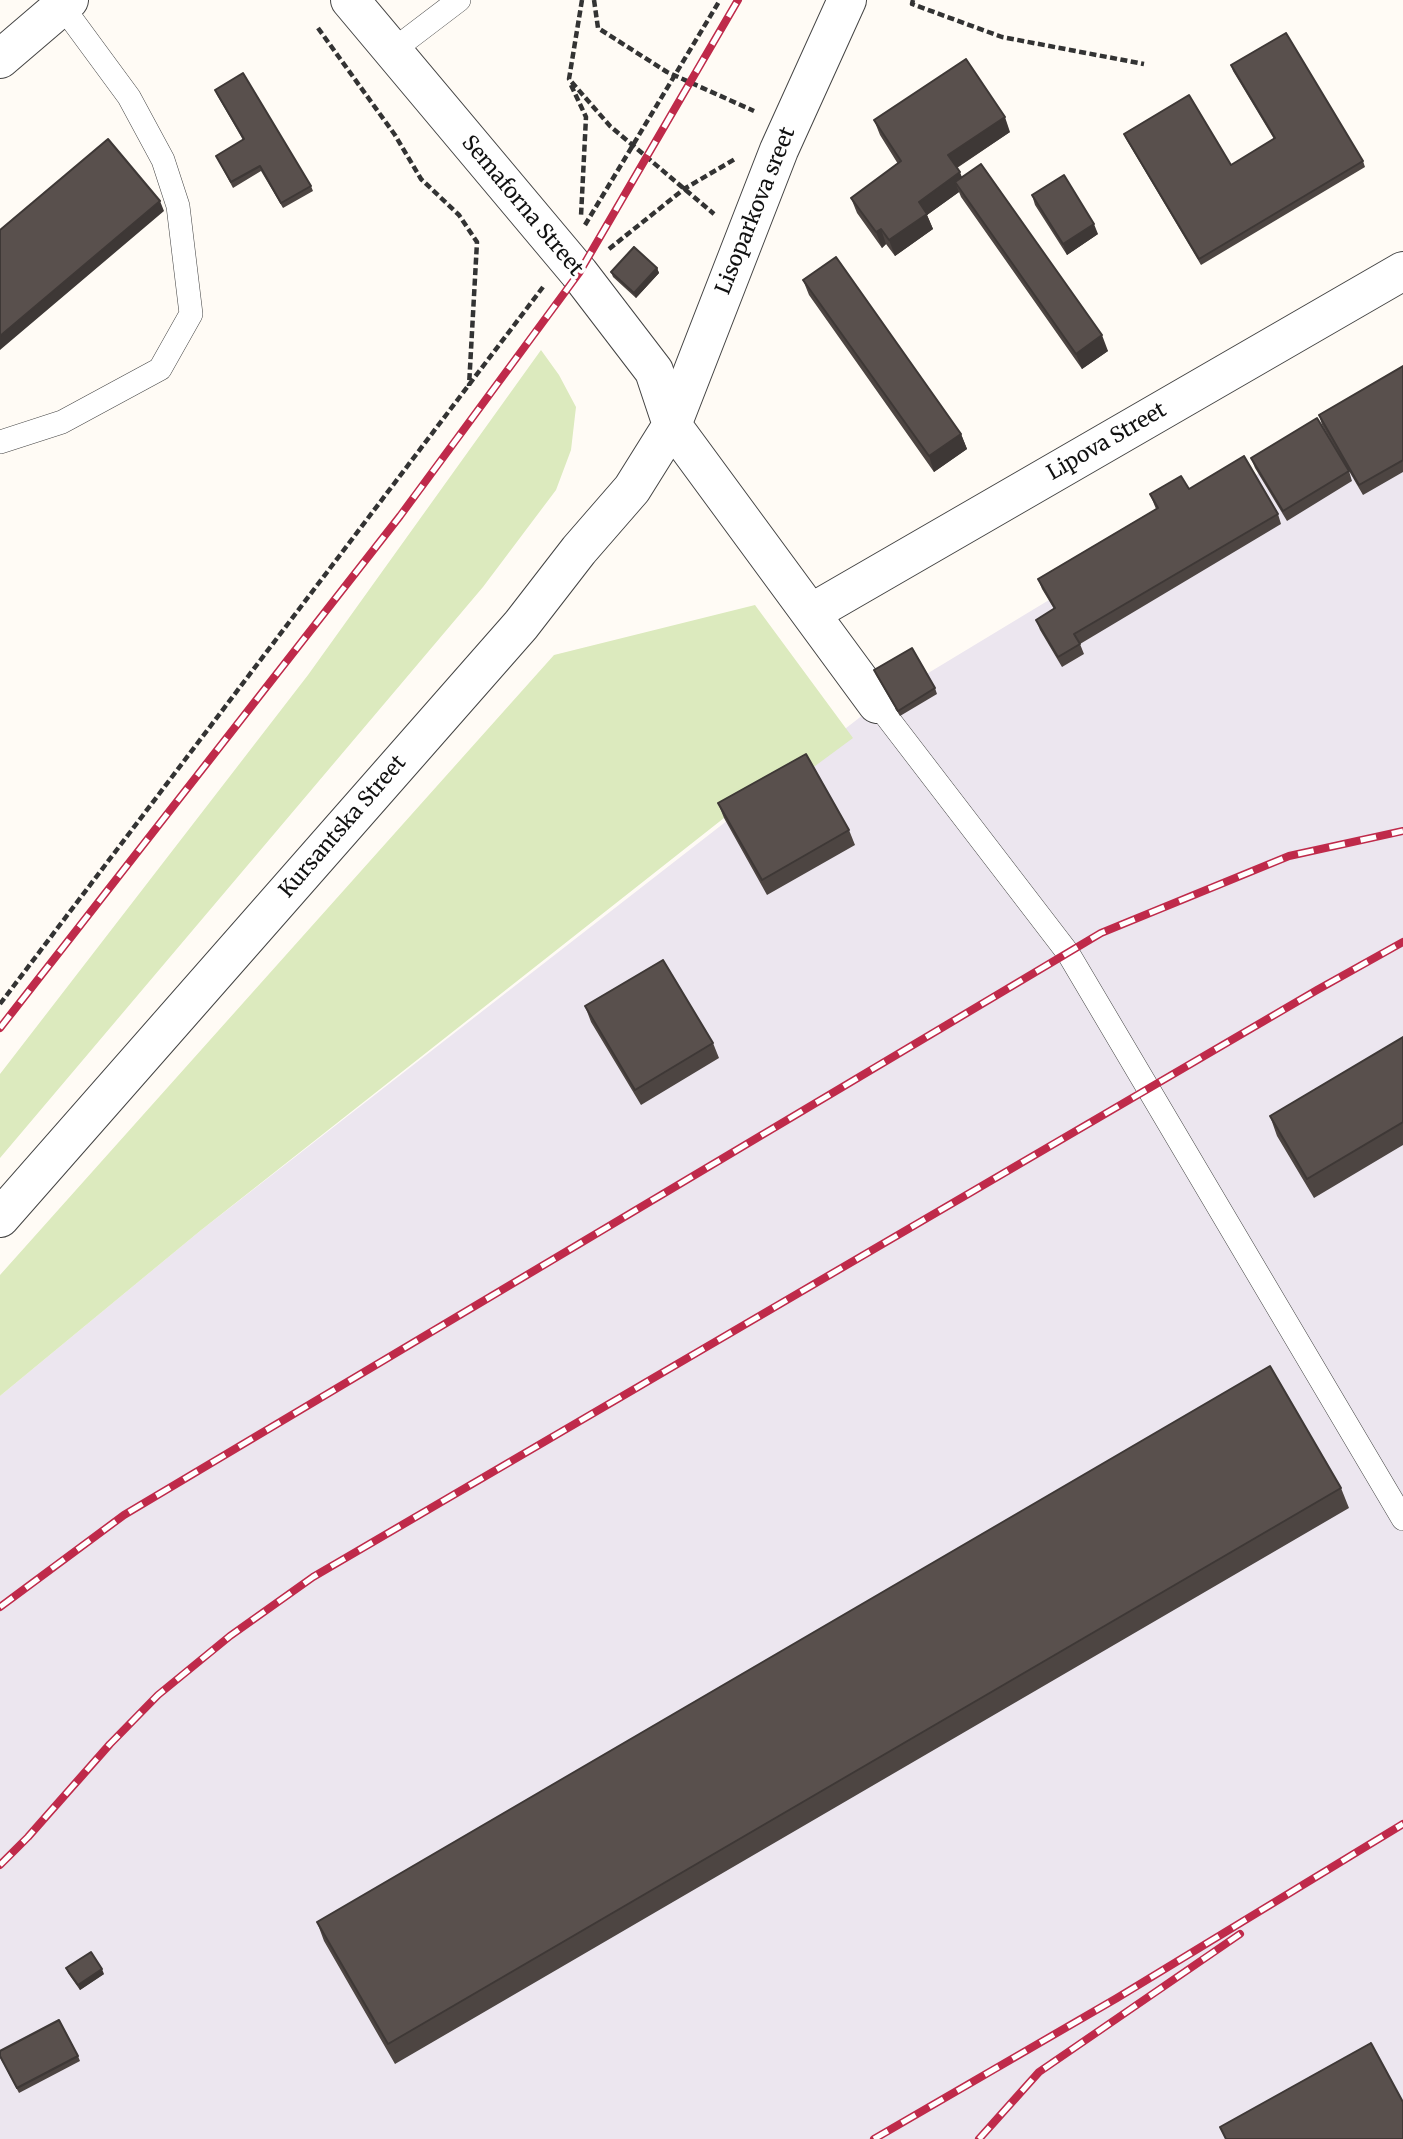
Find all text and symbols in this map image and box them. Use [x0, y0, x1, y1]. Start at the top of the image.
street label: Lisoparkova sreet [711, 124, 801, 298]
street label: Semaforna Street [456, 131, 588, 281]
street label: Lipova Street [1043, 398, 1171, 486]
street label: Kursantska Street [274, 751, 412, 903]

